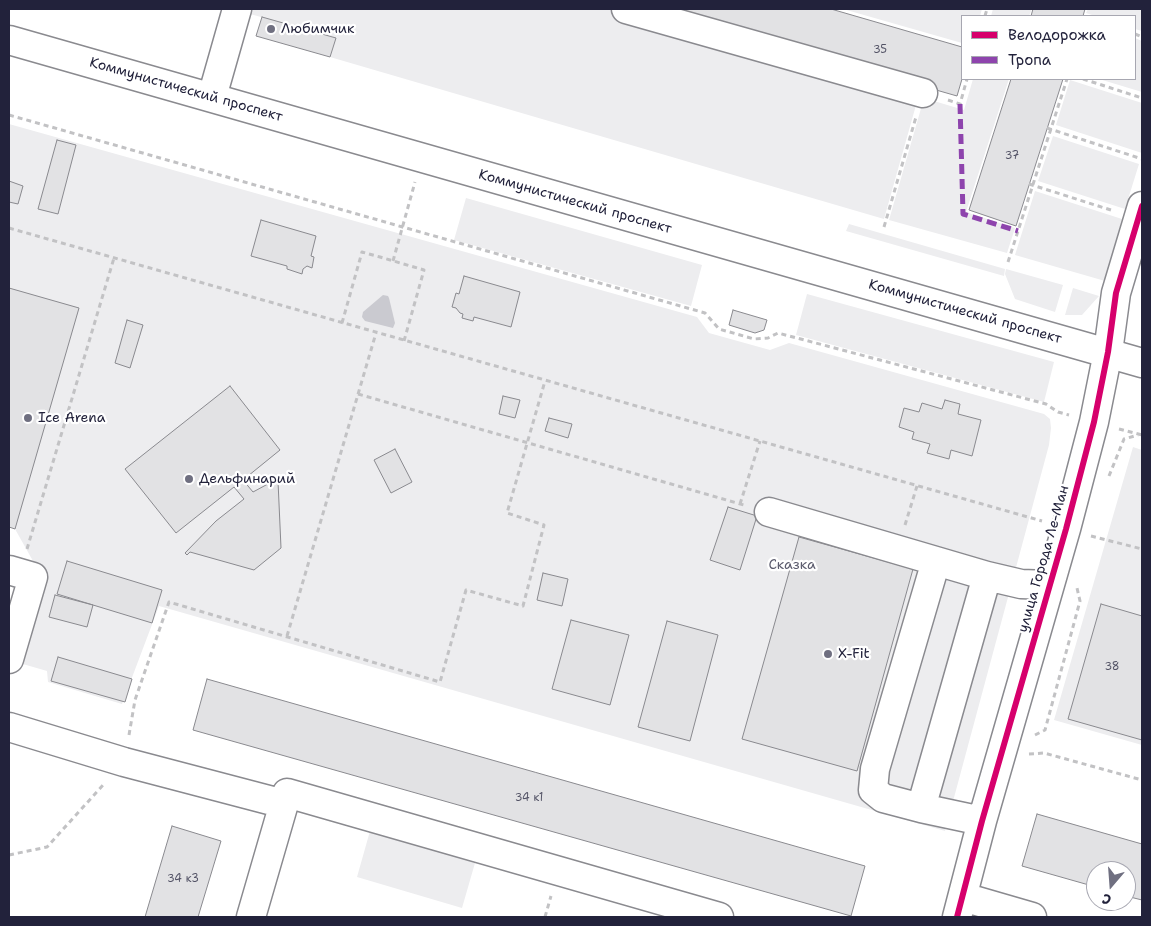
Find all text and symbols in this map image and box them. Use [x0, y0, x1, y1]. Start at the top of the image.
legend [961, 15, 1136, 80]
place label: Любимчик [281, 21, 354, 37]
marker: Любимчик [265, 23, 277, 35]
text: Велодорожка [1008, 25, 1106, 45]
house number: 35 [873, 43, 887, 57]
text: Тропа [1008, 50, 1051, 70]
street label: Коммунистический проспект [88, 54, 284, 126]
house number: 37 [1005, 149, 1019, 163]
street label: Коммунистический проспект [477, 166, 673, 238]
street label: Коммунистический проспект [867, 276, 1063, 348]
place label: Ice Arena [38, 410, 106, 426]
marker: Ice Arena [22, 412, 34, 424]
place label: Дельфинарий [199, 471, 295, 487]
marker: Дельфинарий [183, 473, 195, 485]
street label: улица Города Ле-Ман [1015, 483, 1073, 635]
park label: Сказка [768, 557, 816, 573]
place label: X-Fit [838, 646, 870, 662]
marker: X-Fit [822, 648, 834, 660]
house number: 38 [1104, 660, 1120, 674]
house number: 34 к1 [515, 791, 543, 805]
north arrow [1086, 861, 1136, 911]
house number: 34 к3 [167, 872, 199, 886]
text: С [1100, 889, 1114, 909]

